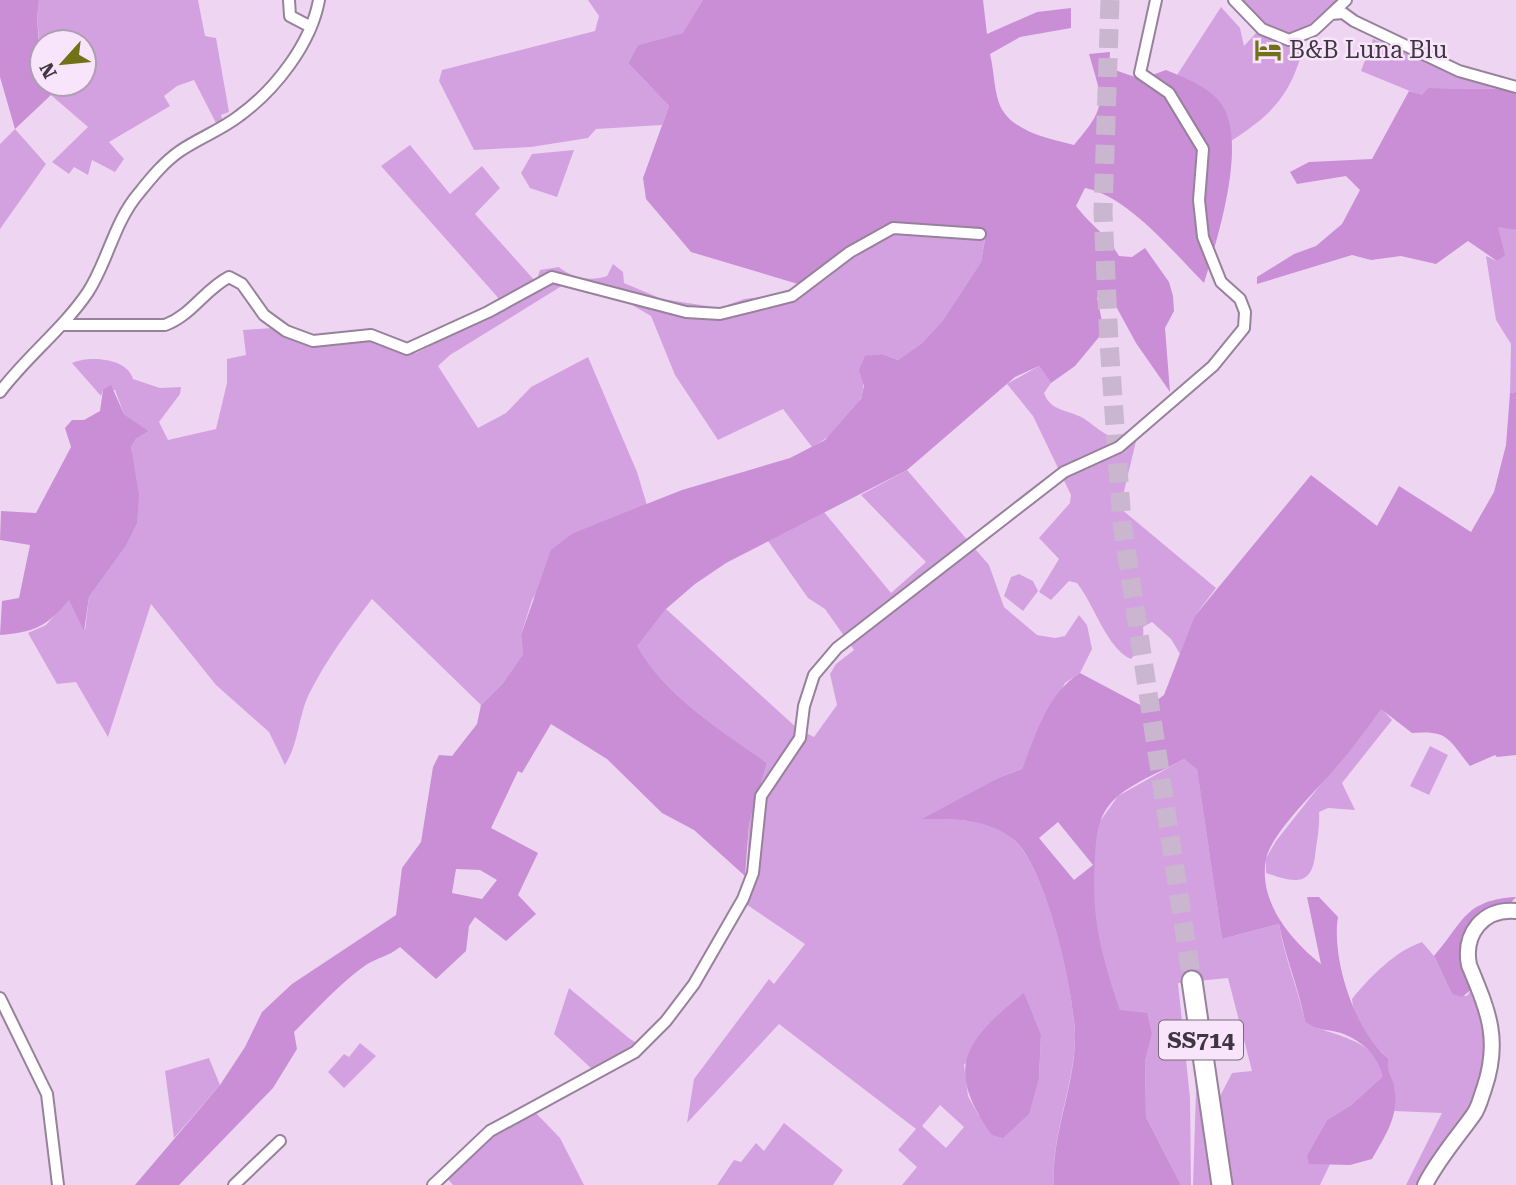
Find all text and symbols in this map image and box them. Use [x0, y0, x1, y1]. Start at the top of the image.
north arrow [28, 28, 98, 98]
hotel icon: B&B Luna Blu [1253, 35, 1283, 65]
place label: B&B Luna Blu [1289, 36, 1448, 64]
text: N [35, 58, 62, 82]
road number: SS714 [1159, 1021, 1243, 1060]

